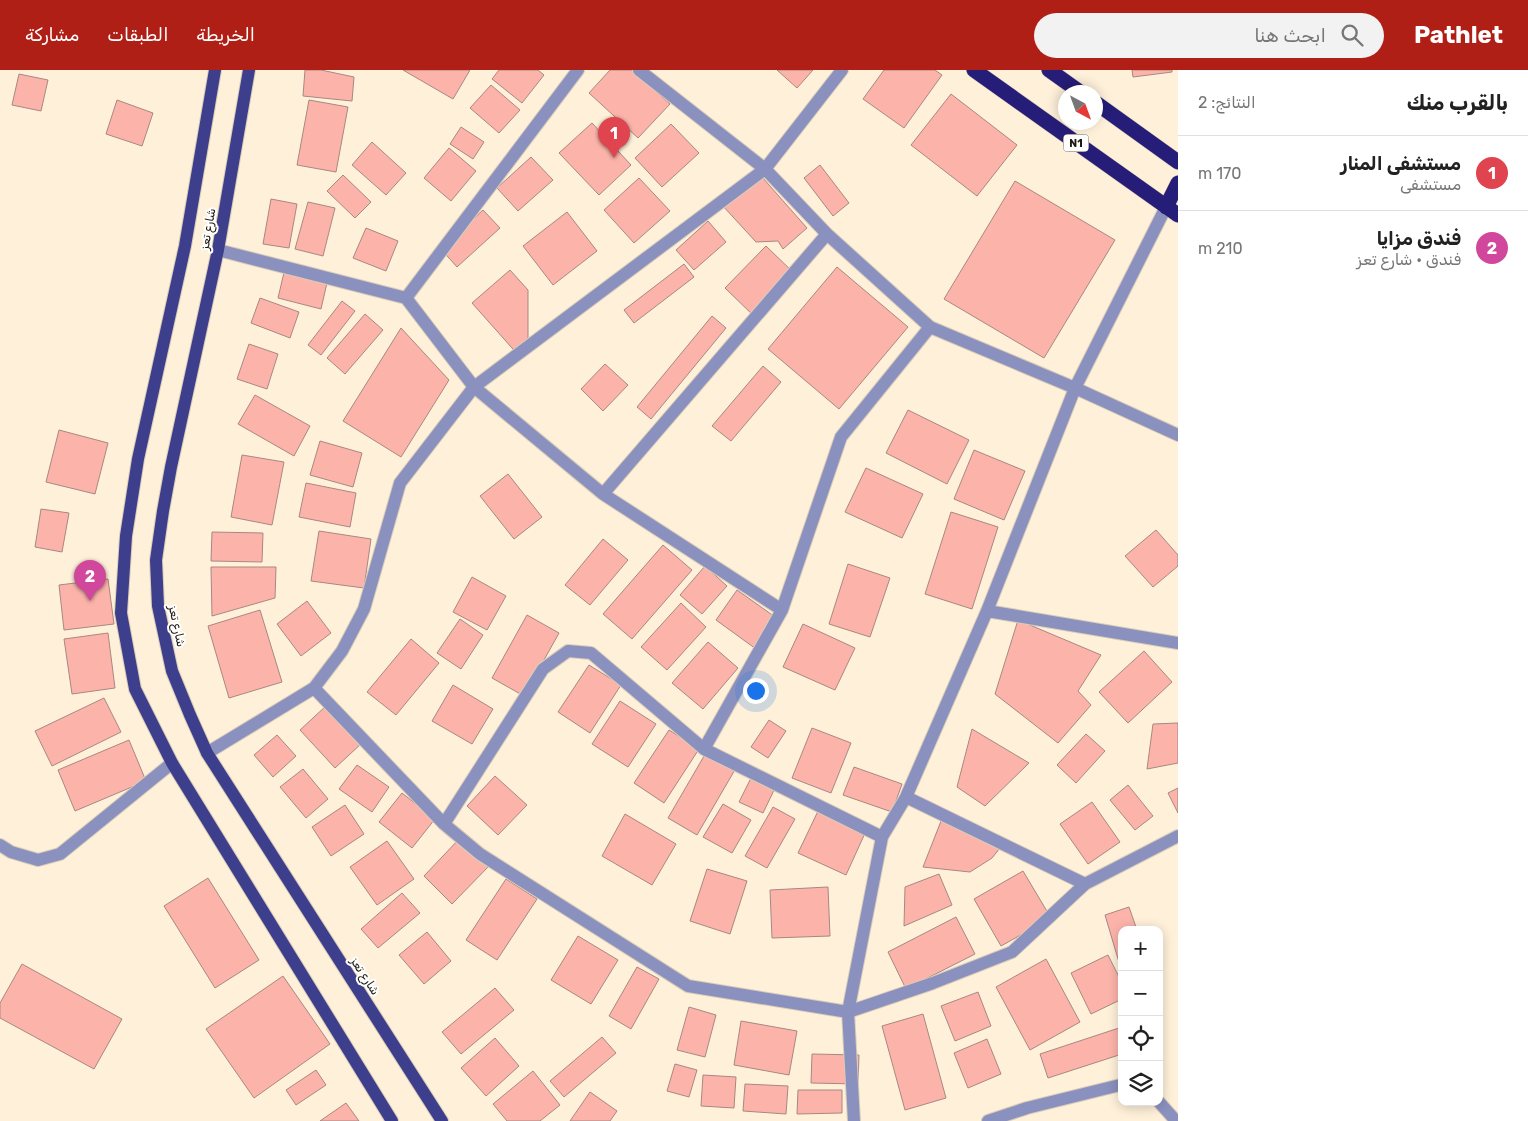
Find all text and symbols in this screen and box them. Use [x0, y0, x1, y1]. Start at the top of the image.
search box [1034, 13, 1384, 58]
icon: search [1338, 21, 1366, 49]
text: Pathlet [1414, 21, 1503, 49]
text: مشاركة [25, 24, 79, 46]
text: الطبقات [107, 24, 168, 46]
text: الخريطة [196, 24, 255, 46]
text: ابحث هنا [1254, 24, 1326, 47]
north arrow [1058, 85, 1103, 130]
text: بالقرب منك [1407, 90, 1508, 115]
text: النتائج: 2 [1198, 93, 1256, 112]
pin: 1 [598, 117, 630, 158]
road number: N1 [1064, 134, 1088, 152]
text: مستشفى المنار [1341, 152, 1461, 175]
text: 170 m [1198, 164, 1241, 183]
text: 1 [1488, 164, 1496, 183]
text: مستشفى [1400, 175, 1461, 194]
street label: شارع تعز [197, 207, 221, 252]
text: فندق مزايا [1376, 227, 1461, 250]
text: 210 m [1198, 239, 1243, 258]
text: 2 [1487, 239, 1497, 258]
text: فندق · شارع تعز [1357, 250, 1461, 269]
pin: 2 [74, 560, 106, 601]
street label: شارع تعز [164, 603, 188, 648]
your location [743, 678, 769, 704]
map controls [1118, 926, 1163, 1106]
button: + [1118, 926, 1163, 971]
street label: شارع تعز [345, 954, 382, 999]
button: − [1118, 971, 1163, 1016]
button: locate [1118, 1016, 1163, 1061]
button: layers [1118, 1061, 1163, 1106]

